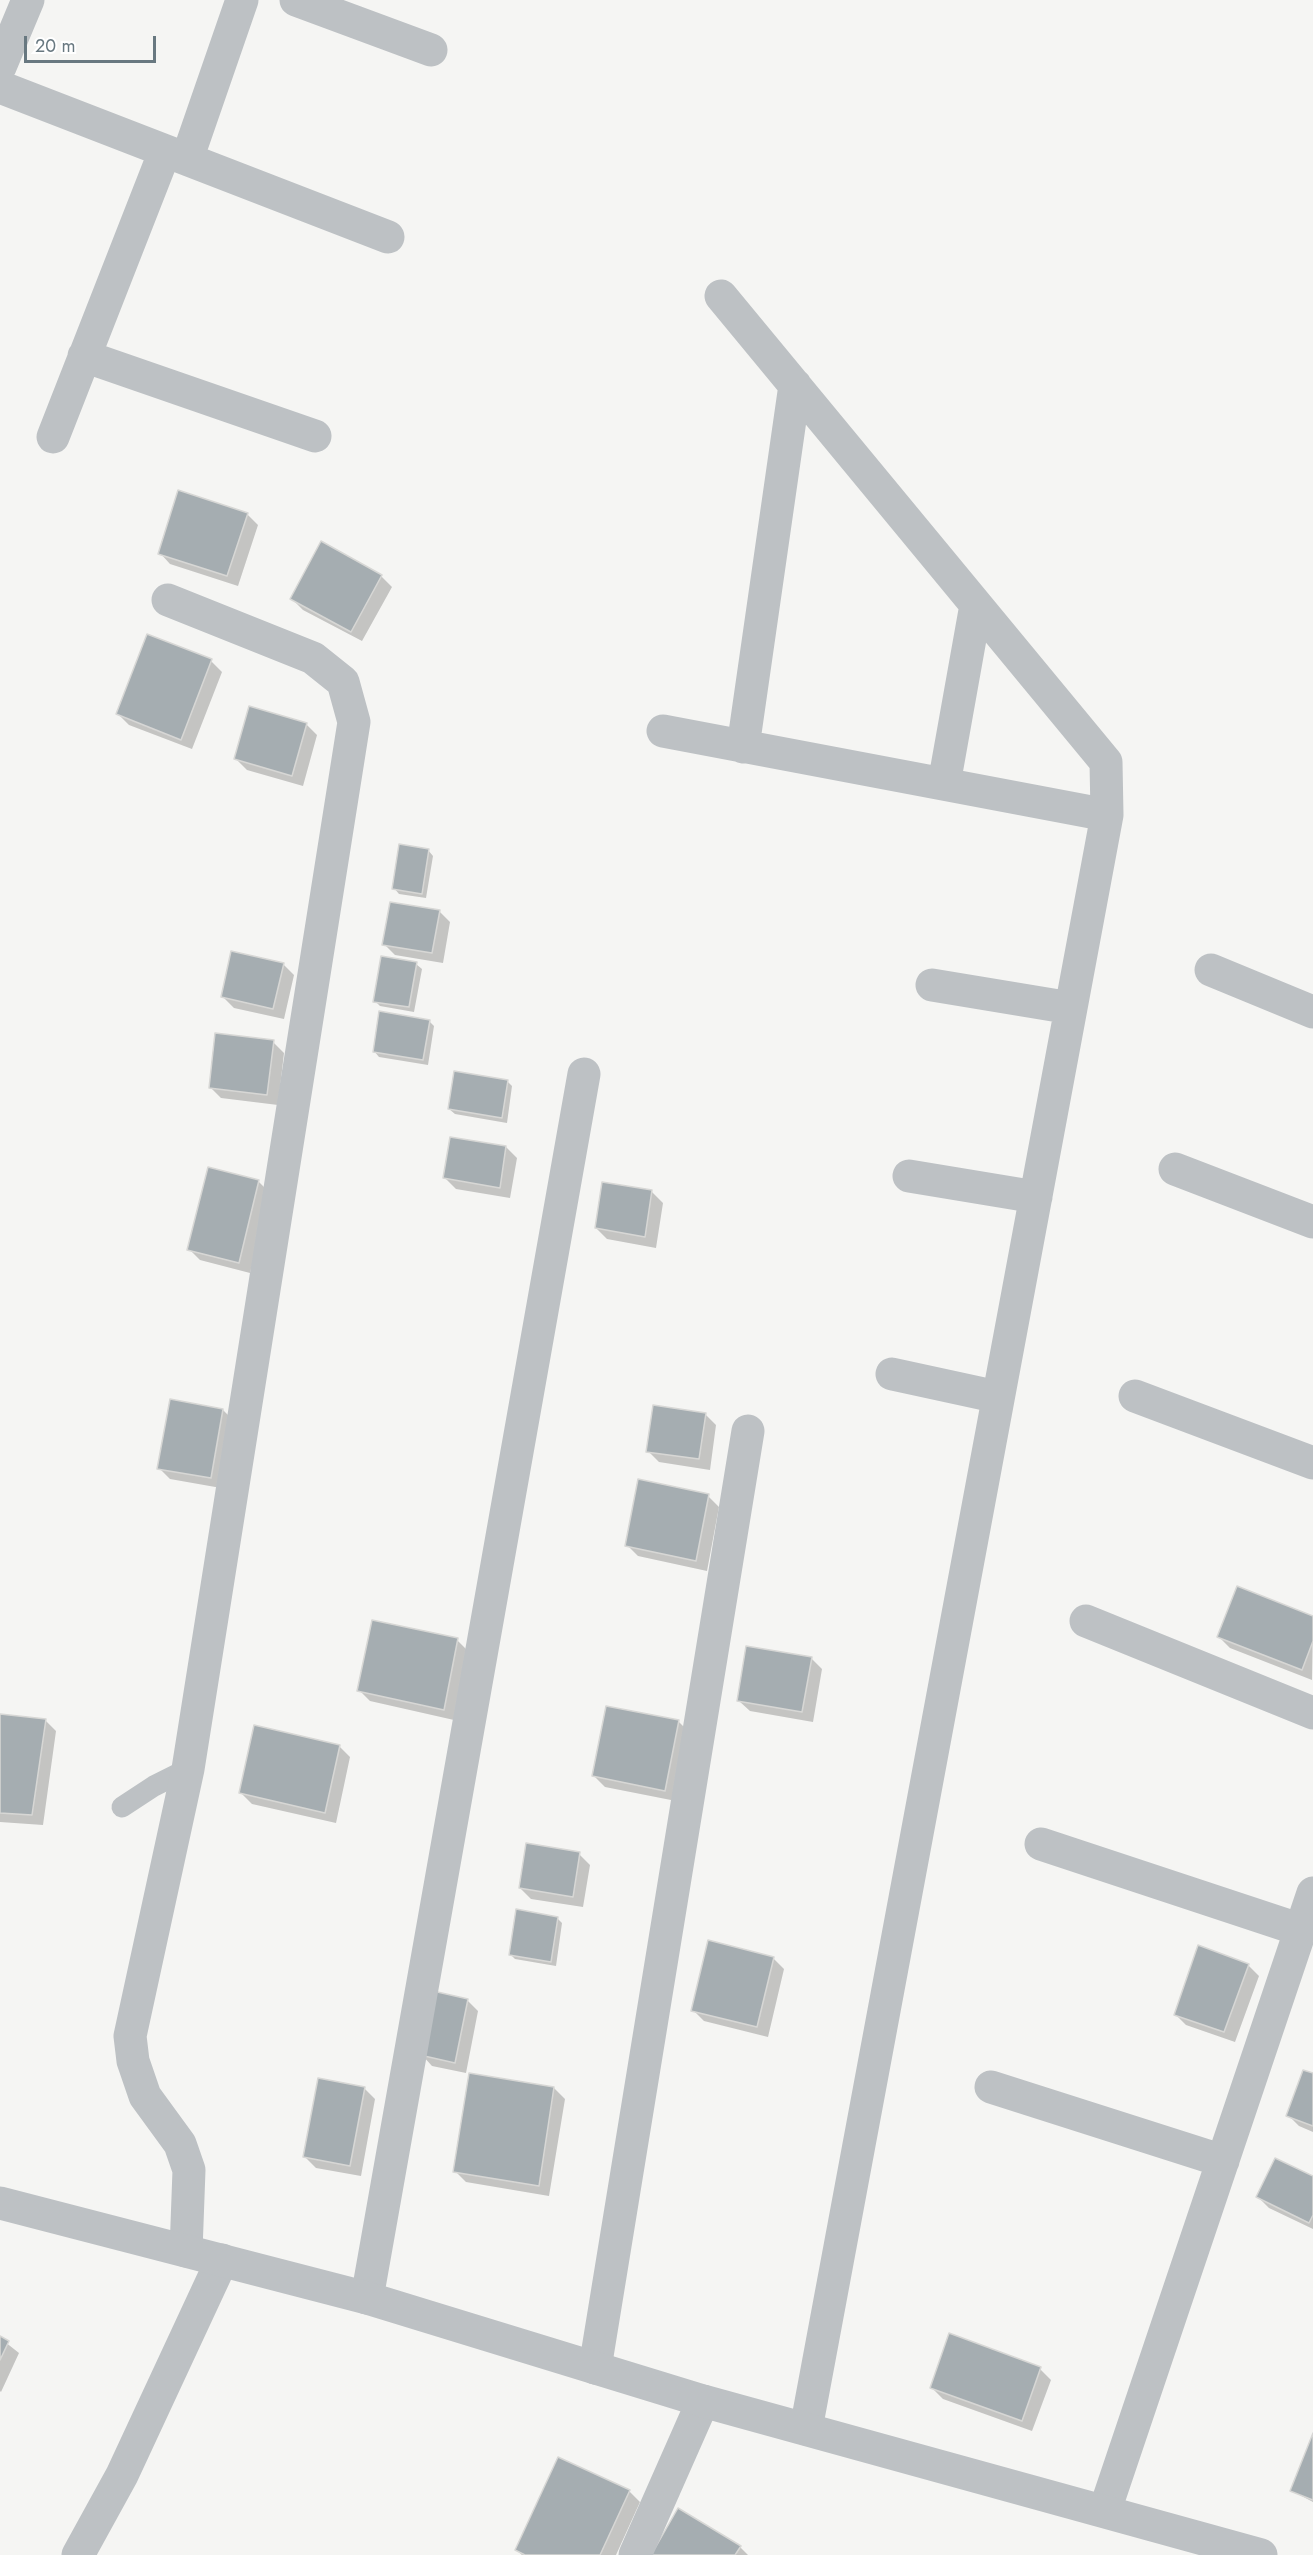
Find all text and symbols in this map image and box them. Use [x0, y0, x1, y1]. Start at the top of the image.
scale bar [27, 24, 159, 62]
text: 20 m [35, 33, 75, 59]

